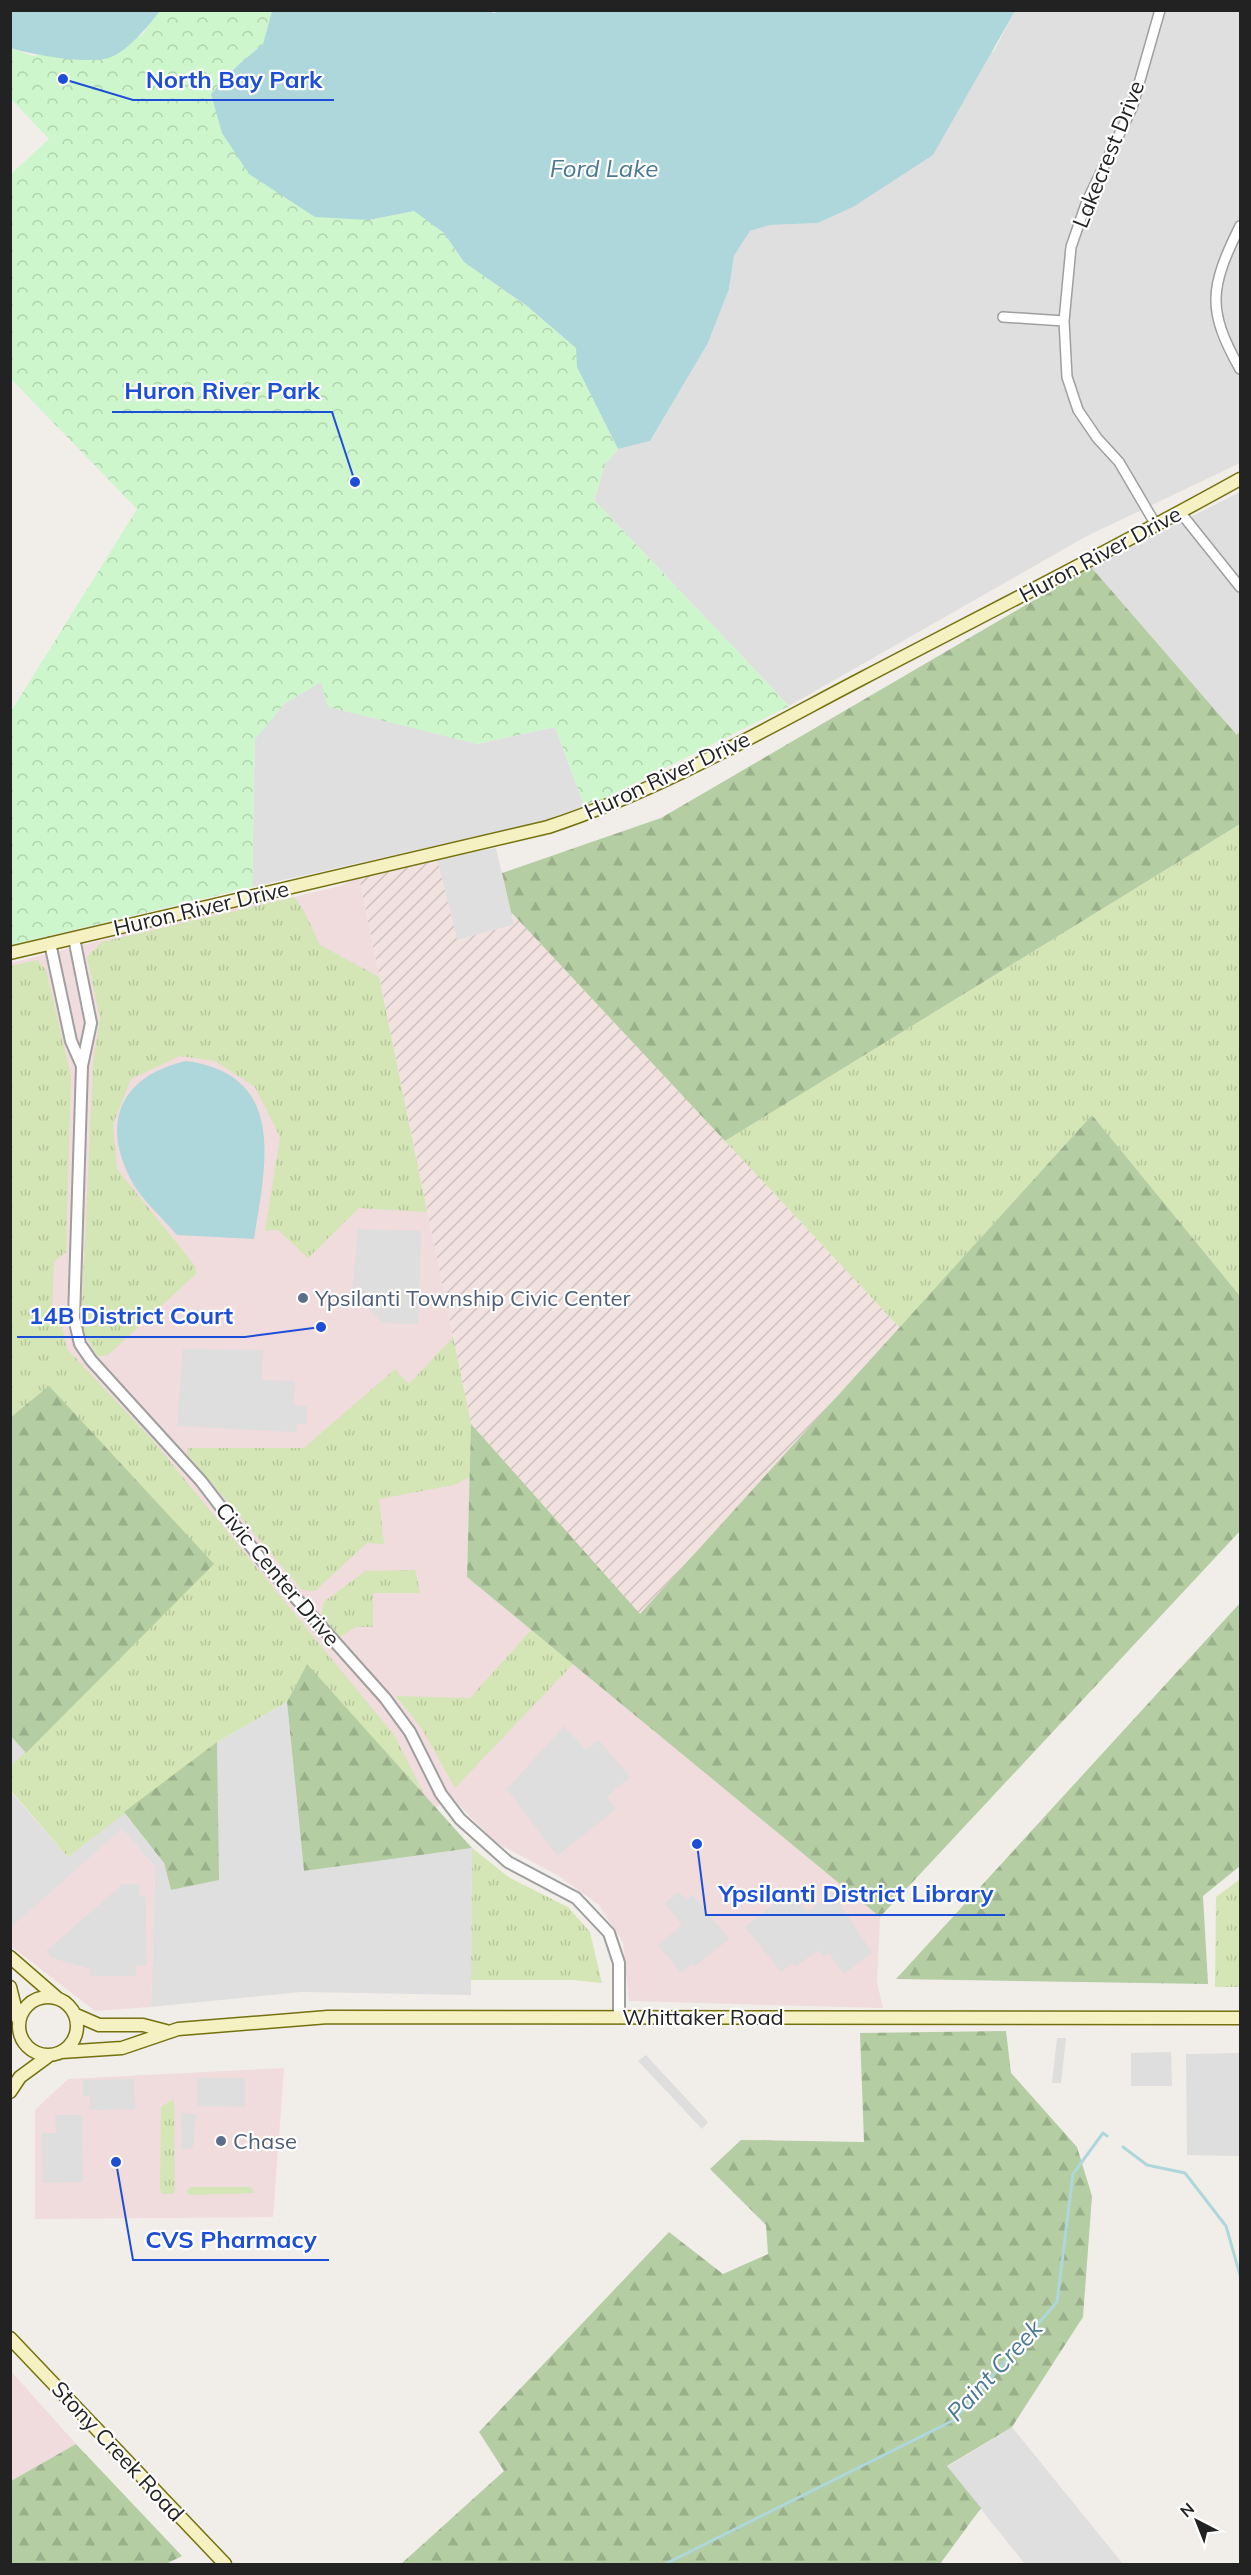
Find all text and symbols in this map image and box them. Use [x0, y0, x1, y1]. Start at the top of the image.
callout: North Bay Park [133, 58, 334, 100]
text: North Bay Park [146, 64, 323, 94]
street label: Lakecrest Drive [1066, 76, 1150, 232]
water label: Ford Lake [550, 153, 658, 183]
callout: Huron River Park [112, 370, 332, 412]
text: Huron River Park [124, 375, 320, 405]
street label: Huron River Drive [1014, 500, 1186, 608]
street label: Huron River Drive [580, 724, 754, 826]
street label: Huron River Drive [110, 874, 292, 942]
place label: Ypsilanti Township Civic Center [314, 1284, 631, 1312]
marker: Ypsilanti Township Civic Center [296, 1291, 310, 1305]
callout: 14B District Court [17, 1295, 245, 1337]
text: 14B District Court [29, 1300, 233, 1330]
street label: Civic Center Drive [210, 1496, 346, 1652]
callout: Ypsilanti District Library [706, 1873, 1005, 1915]
text: Ypsilanti District Library [718, 1878, 994, 1908]
street label: Whittaker Road [622, 2003, 784, 2031]
place label: Chase [233, 2127, 297, 2155]
marker: Chase [214, 2134, 228, 2148]
callout: CVS Pharmacy [133, 2218, 329, 2260]
text: CVS Pharmacy [145, 2224, 318, 2254]
water label: Paint Creek [940, 2313, 1049, 2427]
street label: Stony Creek Road [46, 2375, 190, 2527]
north arrow [1167, 2491, 1227, 2551]
text: N [1176, 2498, 1198, 2521]

